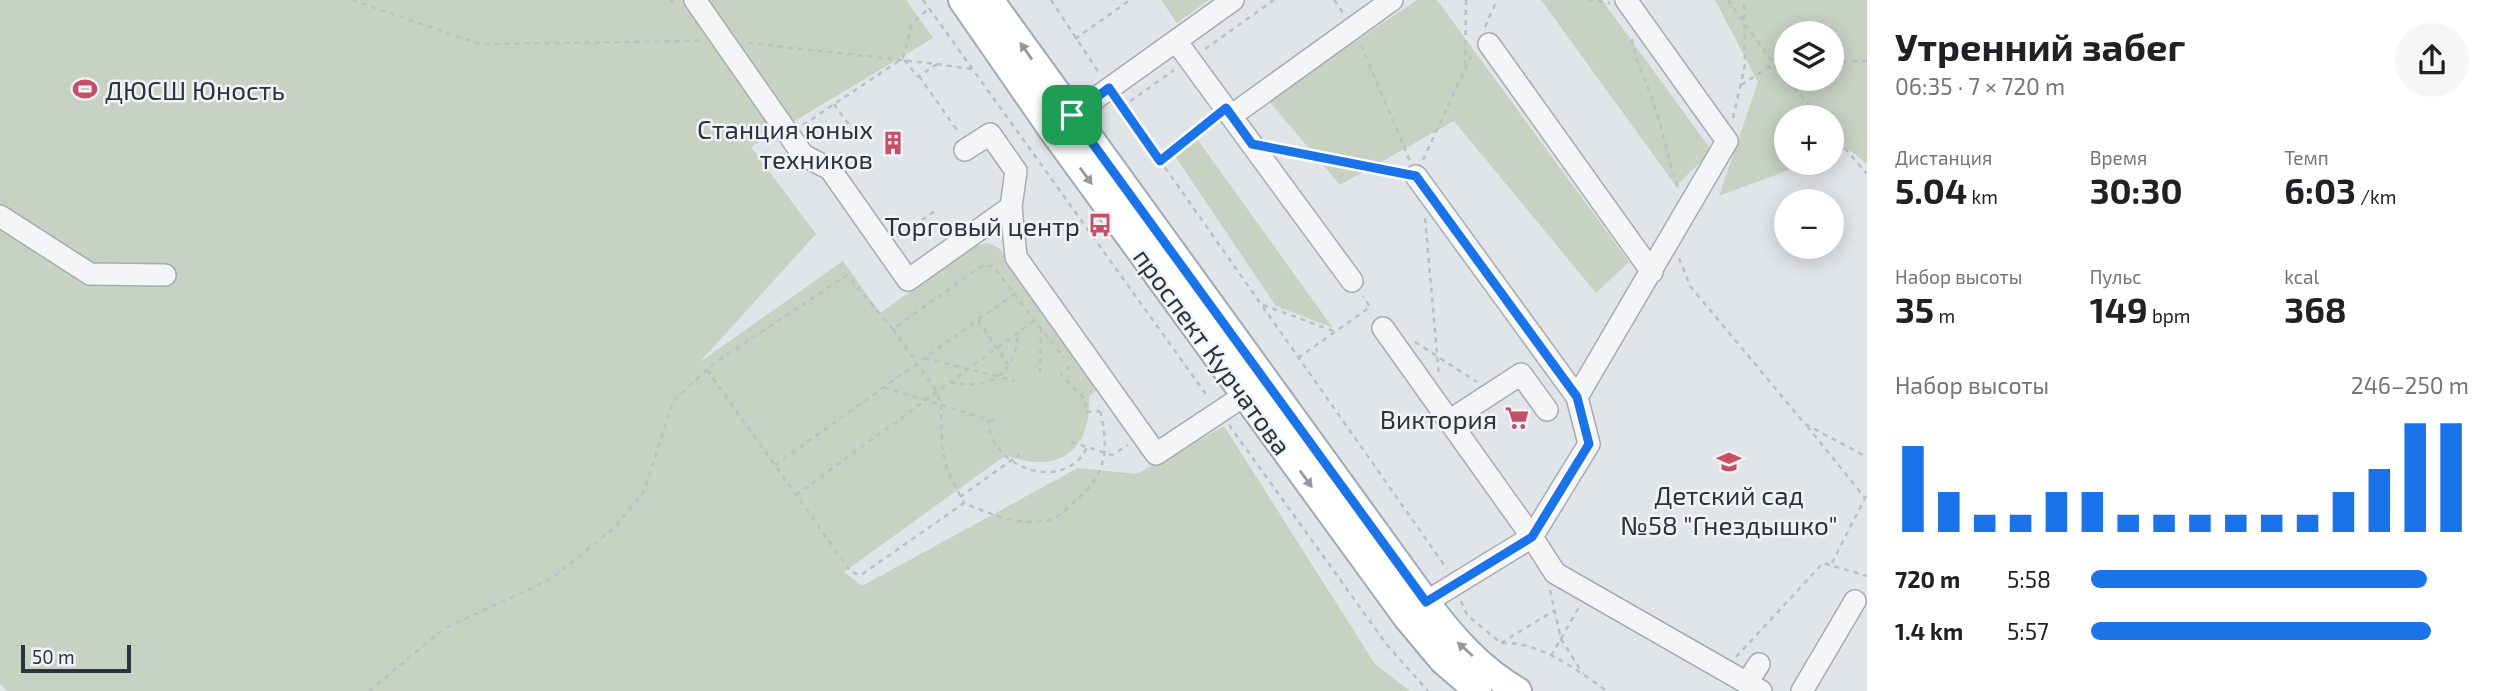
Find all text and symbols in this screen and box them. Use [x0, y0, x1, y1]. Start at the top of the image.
map controls [1774, 21, 1844, 259]
button: layers [1774, 21, 1844, 91]
text: Утренний забег [1895, 23, 2185, 69]
button: share [2395, 23, 2469, 97]
one-way arrow [1019, 42, 1033, 60]
text: 06:35 · 7 × 720 m [1895, 72, 2065, 100]
place label: ДЮСШ Юность [105, 74, 285, 105]
sports icon: ДЮСШ Юность [71, 75, 99, 103]
pin [1042, 85, 1102, 145]
icon: arrive [1053, 96, 1091, 134]
button: + [1774, 105, 1844, 175]
place label: Станция юных техников [697, 113, 873, 174]
building icon: Станция юных техников [879, 129, 907, 157]
text: Дистанция [1895, 146, 1992, 169]
text: Время [2090, 146, 2147, 169]
text: Темп [2284, 146, 2329, 169]
one-way arrow [1078, 167, 1092, 185]
text: 5.04 [1895, 169, 1967, 211]
text: 30:30 [2090, 169, 2183, 211]
text: 6:03 [2284, 169, 2356, 211]
text: km [1967, 185, 1998, 208]
text: /km [2356, 185, 2396, 208]
button: − [1774, 189, 1844, 259]
place label: Торговый центр [885, 210, 1080, 241]
bus stop icon: Торговый центр [1086, 211, 1114, 239]
street label: проспект Курчатова [1127, 242, 1298, 461]
text: Набор высоты [1895, 265, 2022, 288]
text: Пульс [2090, 265, 2142, 288]
text: kcal [2284, 265, 2319, 288]
text: 35 [1895, 288, 1934, 330]
text: 149 [2090, 288, 2148, 330]
text: 368 [2284, 288, 2347, 330]
text: m [1934, 304, 1955, 327]
text: bpm [2148, 304, 2190, 327]
text: Набор высоты [1895, 371, 2049, 399]
text: 246–250 m [2351, 371, 2469, 399]
place label: Виктория [1380, 403, 1497, 434]
supermarket icon: Виктория [1503, 404, 1531, 432]
school or university icon: Детский сад №58 "Гнездышко" [1715, 448, 1743, 476]
one-way arrow [1299, 470, 1313, 488]
place label: Детский сад №58 "Гнездышко" [1620, 479, 1838, 540]
text: 720 m [1895, 565, 1960, 593]
text: 5:58 [2007, 565, 2051, 593]
text: 1.4 km [1895, 617, 1963, 645]
text: 5:57 [2007, 617, 2049, 645]
one-way arrow [1456, 641, 1474, 657]
scale bar [21, 642, 131, 674]
text: 50 m [32, 645, 75, 668]

